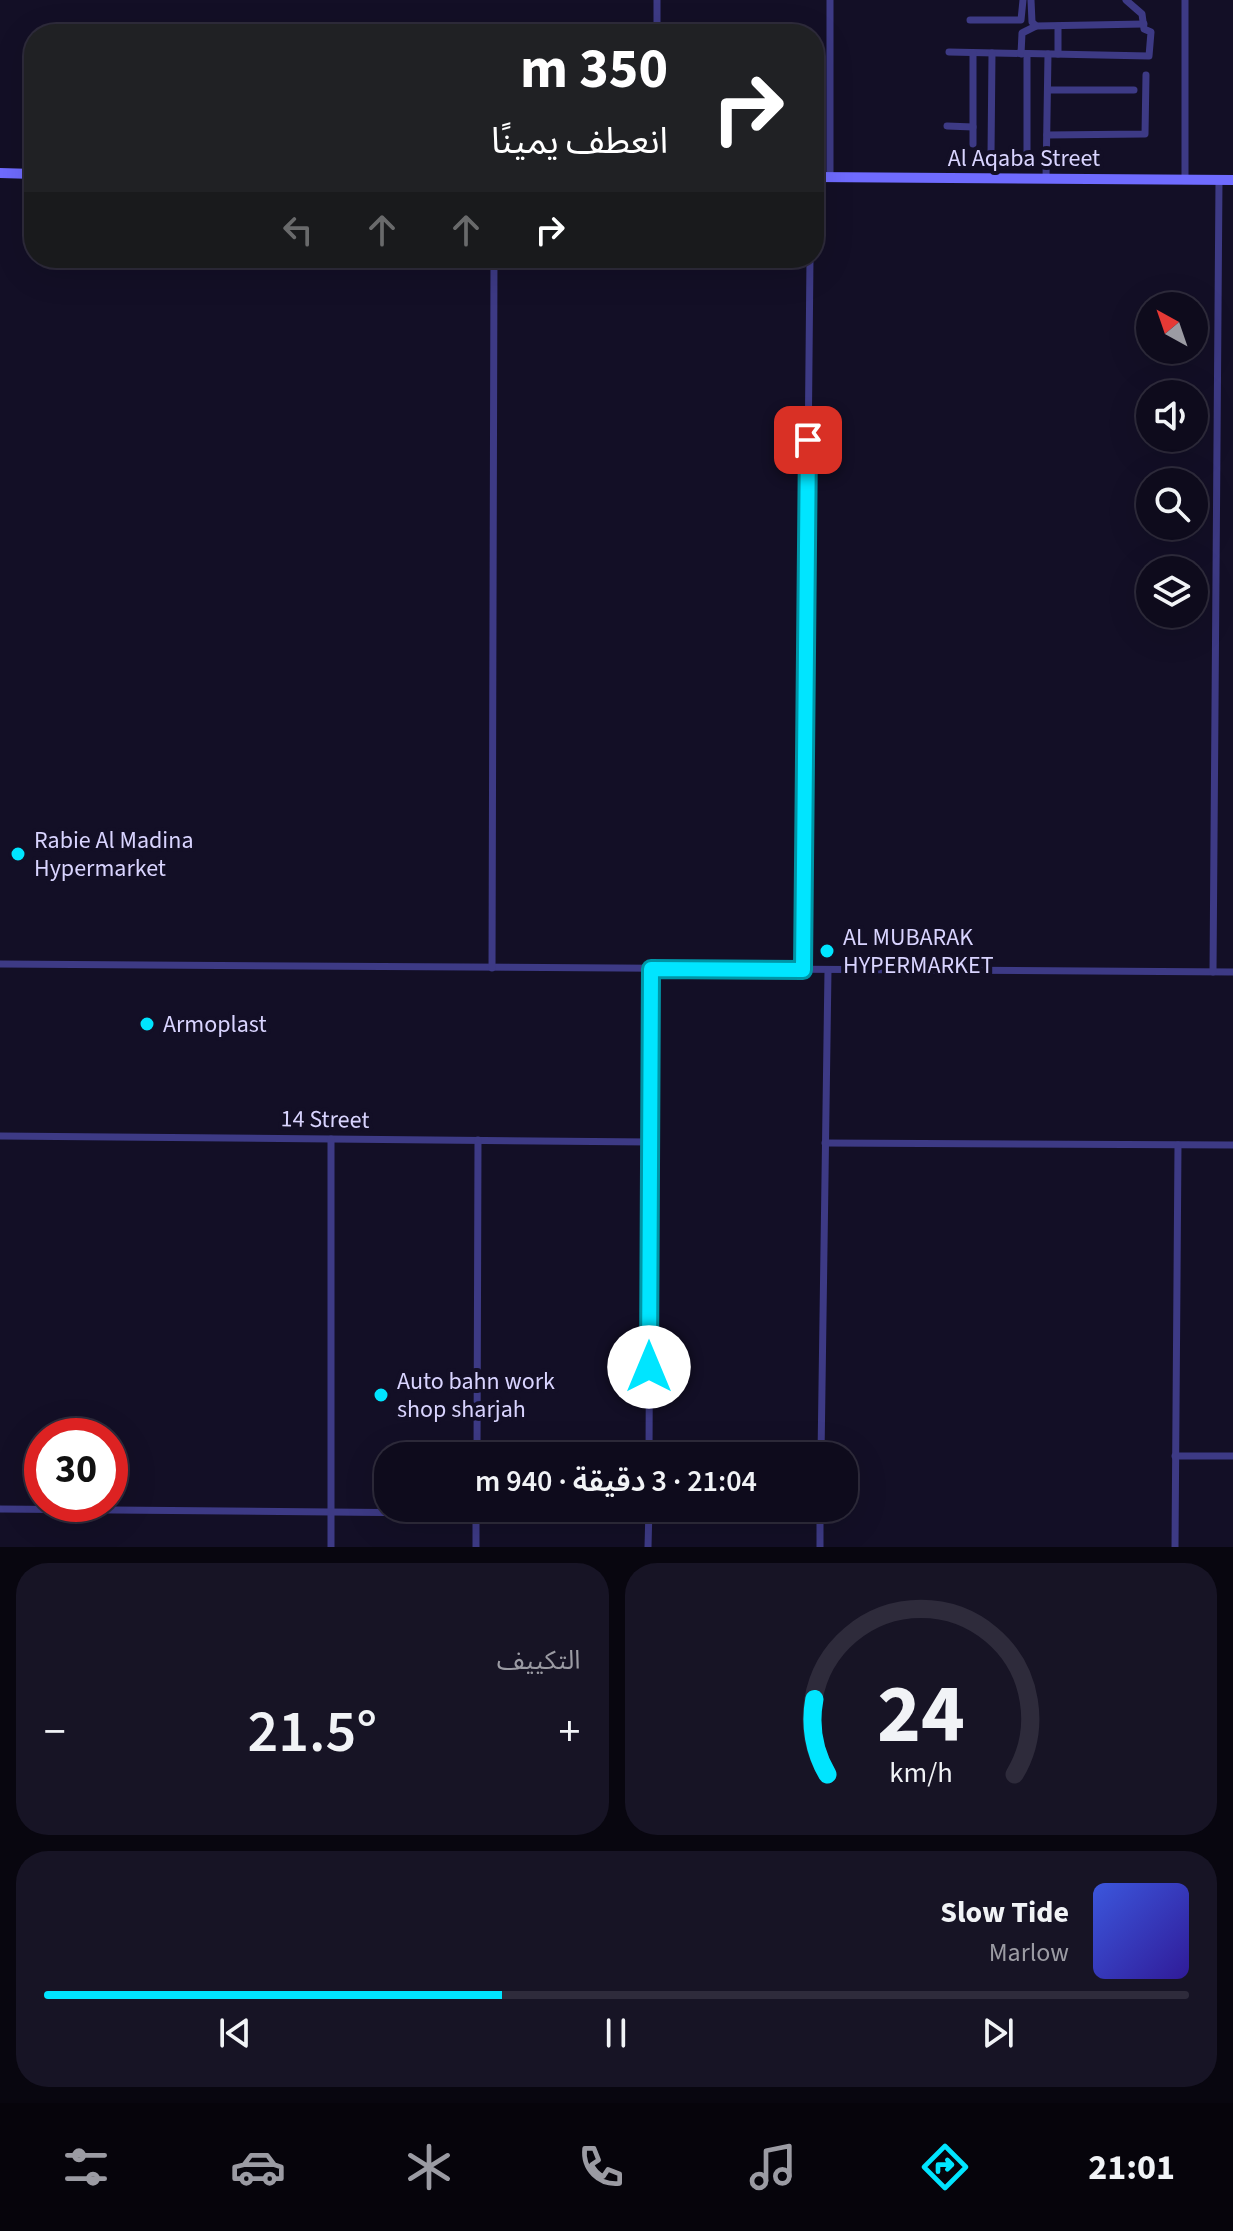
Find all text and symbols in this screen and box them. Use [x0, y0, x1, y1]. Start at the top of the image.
text: 350 m [520, 30, 668, 109]
icon: right [696, 56, 800, 160]
text: انعطف يمينًا [491, 116, 668, 167]
street label: Al Aqaba Street [948, 141, 1100, 176]
icon: left [276, 208, 320, 252]
icon: ahead [360, 208, 404, 252]
icon: ahead [444, 208, 488, 252]
icon: right [528, 208, 572, 252]
north arrow [1136, 292, 1208, 364]
map controls [1136, 292, 1208, 628]
button: sound [1136, 380, 1208, 452]
pin [774, 406, 842, 474]
icon: arrive [786, 418, 830, 462]
button: search [1136, 468, 1208, 540]
button: layers [1136, 556, 1208, 628]
place label: Rabie Al Madina Hypermarket [34, 823, 194, 886]
marker: Rabie Al Madina Hypermarket [9, 845, 27, 863]
place label: AL MUBARAK HYPERMARKET [843, 920, 994, 983]
marker: AL MUBARAK HYPERMARKET [818, 942, 836, 960]
place label: Armoplast [163, 1007, 267, 1042]
marker: Armoplast [138, 1015, 156, 1033]
street label: 14 Street [280, 1101, 370, 1138]
position arrow [607, 1325, 691, 1409]
place label: Auto bahn work shop sharjah [397, 1364, 555, 1427]
marker: Auto bahn work shop sharjah [372, 1386, 390, 1404]
speed limit sign: 30 [24, 1418, 128, 1522]
text: 21:04 · 3 دقيقة · 940 m [475, 1460, 757, 1503]
text: التكييف [497, 1642, 581, 1679]
text: 24 [877, 1656, 965, 1774]
text: 21.5° [247, 1690, 377, 1775]
text: − [44, 1701, 66, 1764]
text: + [559, 1701, 580, 1764]
text: km/h [889, 1753, 952, 1793]
text: Slow Tide [940, 1891, 1069, 1934]
text: Marlow [989, 1934, 1069, 1971]
icon: previous [213, 2011, 257, 2055]
icon: pause [594, 2011, 638, 2055]
icon: next [976, 2011, 1020, 2055]
icon: filters [58, 2139, 114, 2195]
icon: car [230, 2139, 286, 2195]
icon: climate [401, 2139, 457, 2195]
icon: phone [573, 2139, 629, 2195]
icon: music [745, 2139, 801, 2195]
icon: directions [917, 2139, 973, 2195]
text: 21:01 [1088, 2142, 1175, 2193]

